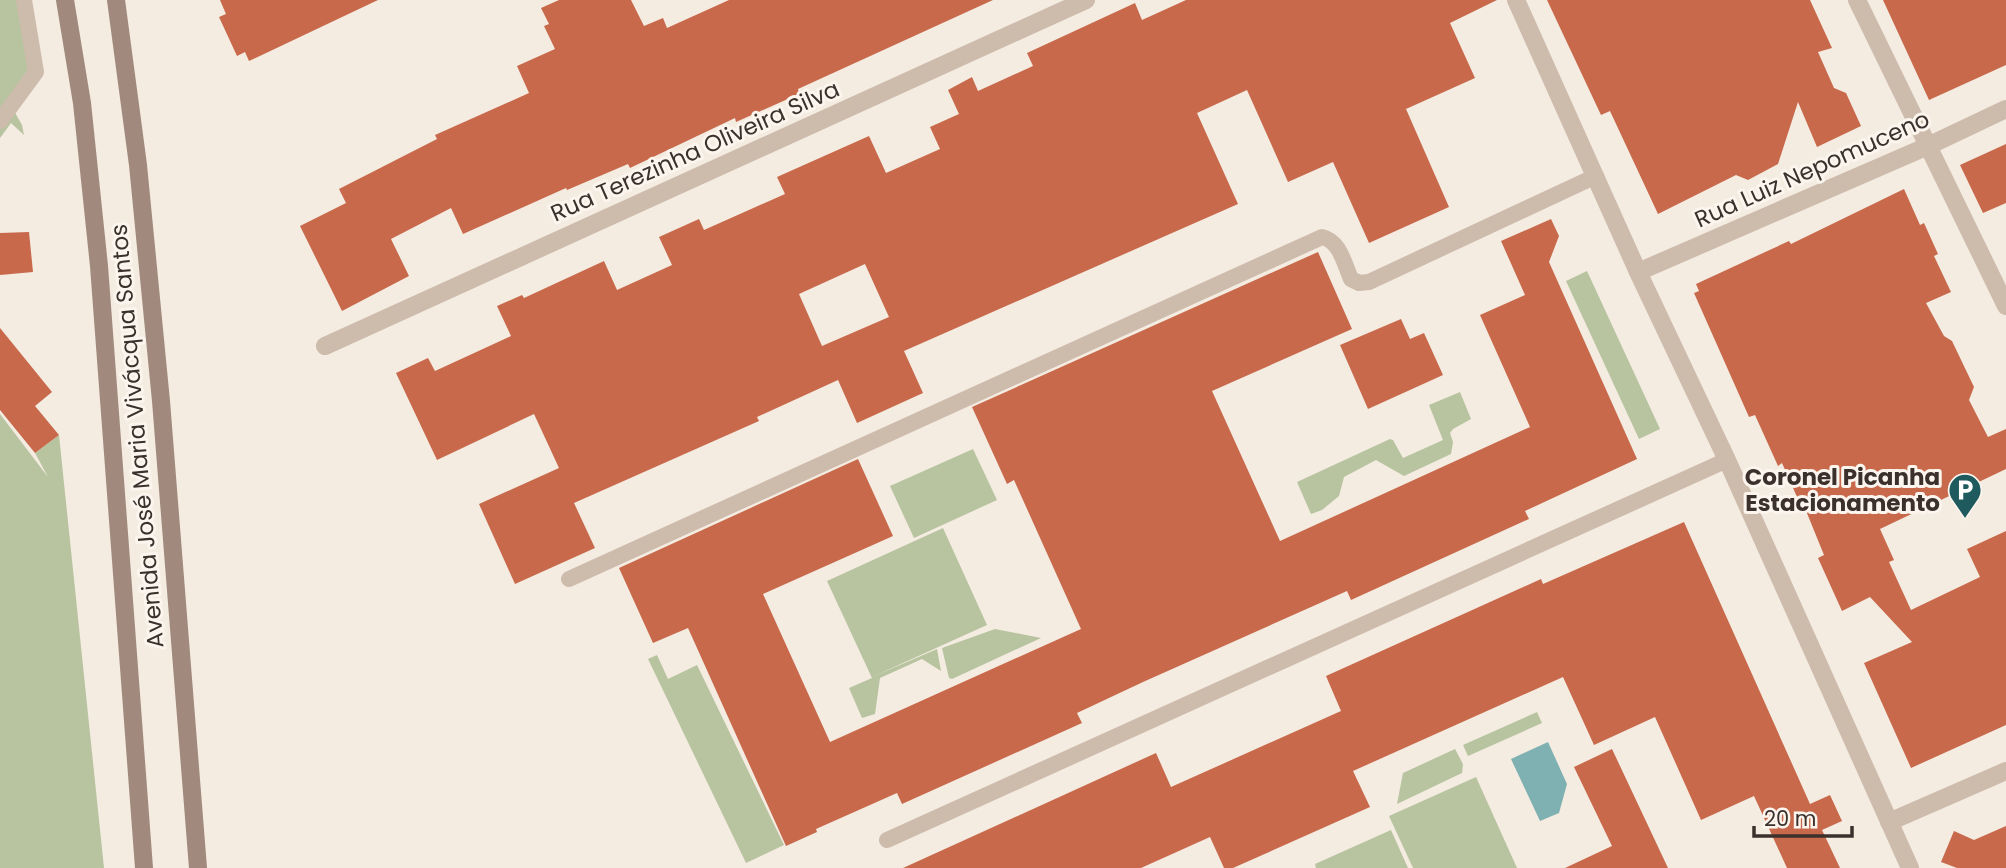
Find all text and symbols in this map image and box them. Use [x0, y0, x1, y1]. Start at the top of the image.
street label: Rua Terezinha Oliveira Silva [546, 73, 844, 229]
street label: Rua Luiz Nepomuceno [1689, 103, 1935, 235]
street label: Avenida José Maria Vivácqua Santos [103, 223, 171, 649]
place label: Coronel Picanha Estacionamento [1745, 461, 1940, 519]
parking icon: Coronel Picanha Estacionamento [1946, 471, 1984, 520]
scale bar [1754, 794, 1852, 838]
text: 20 m [1764, 804, 1817, 833]

